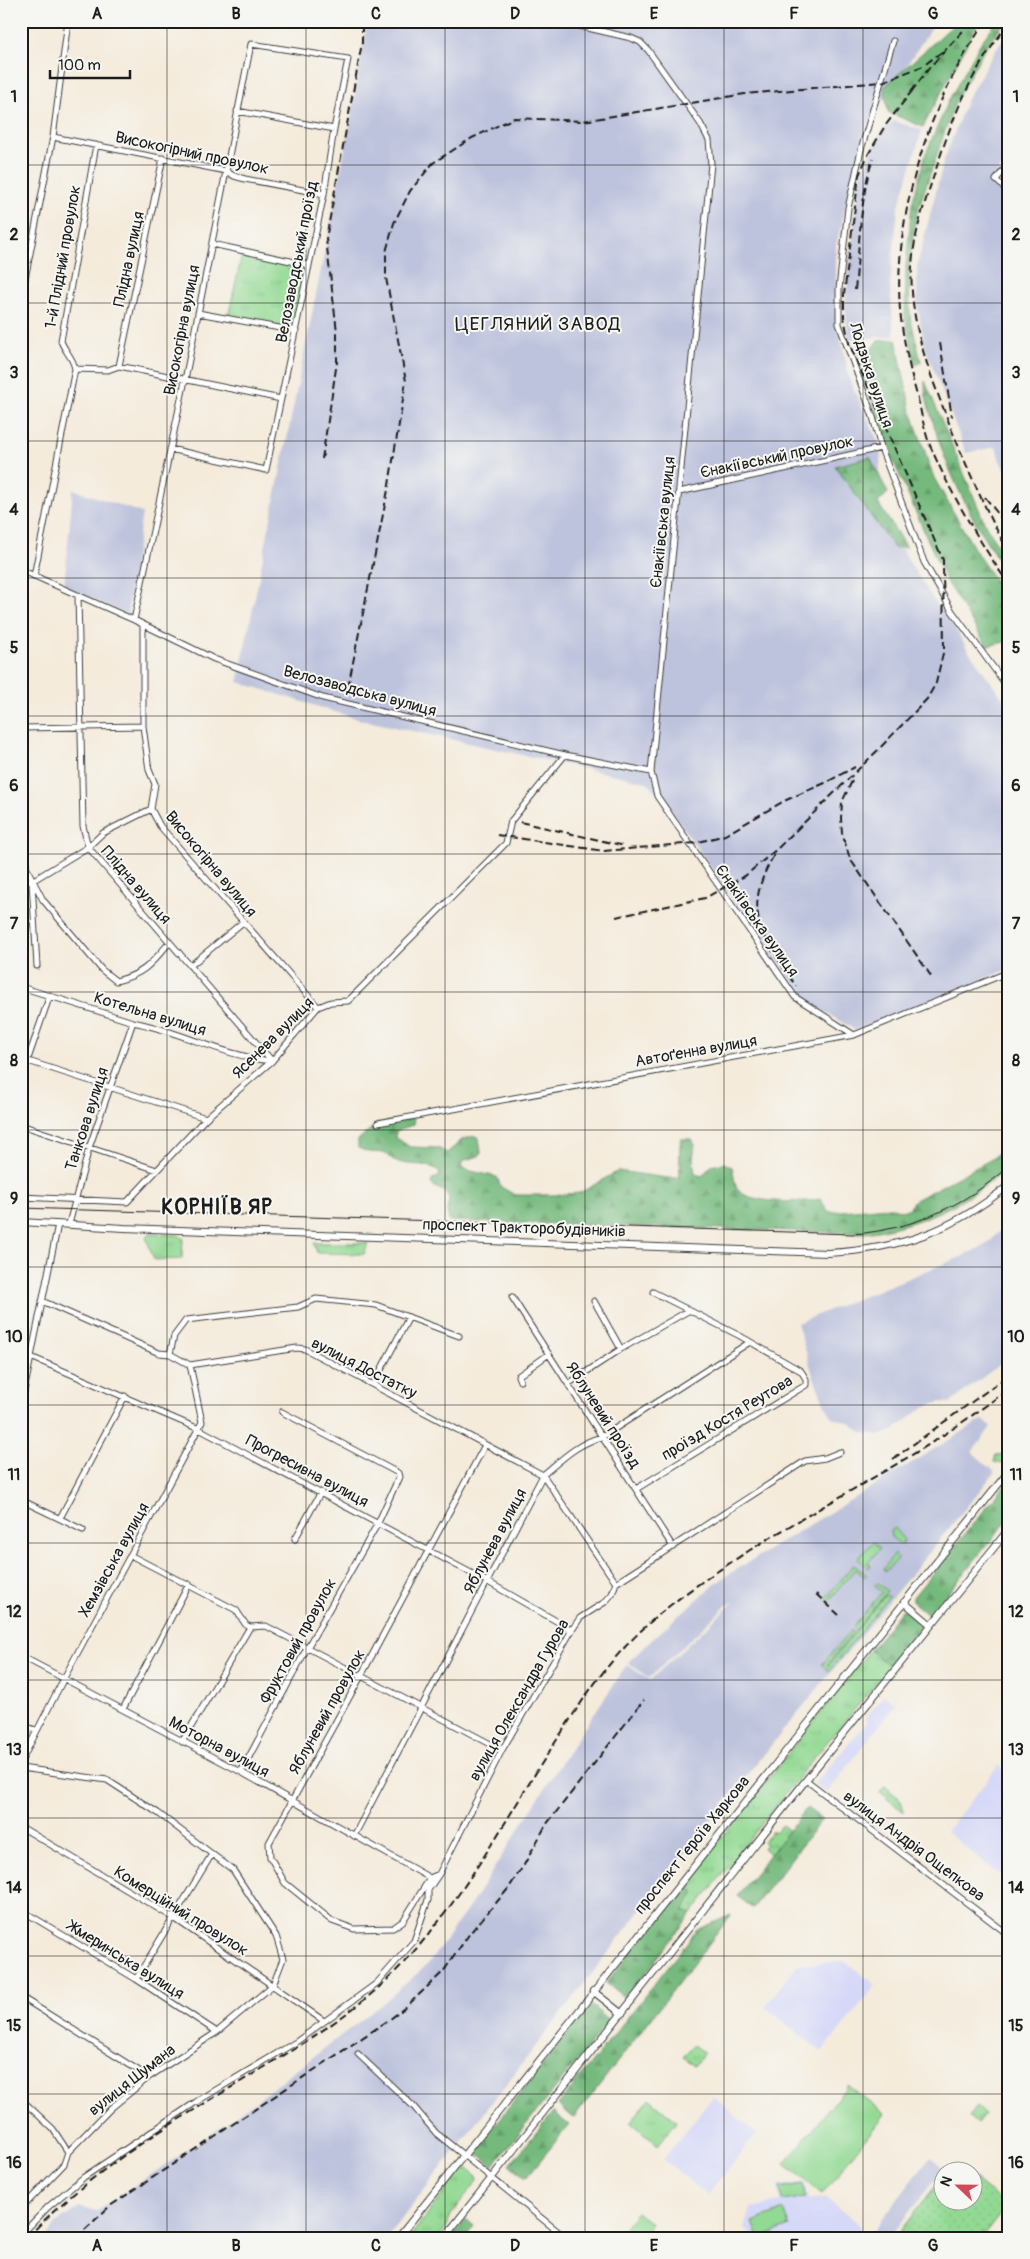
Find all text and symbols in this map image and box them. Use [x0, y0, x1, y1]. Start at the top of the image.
text: A [92, 4, 103, 24]
text: B [231, 4, 241, 24]
text: C [371, 4, 381, 24]
text: D [510, 4, 520, 24]
text: E [650, 4, 659, 24]
text: F [789, 4, 799, 24]
text: G [928, 4, 939, 24]
scale bar [50, 48, 130, 80]
text: 100 m [58, 56, 101, 75]
text: 1 [11, 87, 17, 107]
text: 1 [1013, 87, 1019, 107]
street label: Високогірний провулок [114, 127, 270, 179]
street label: Велозаводський проїзд [272, 179, 323, 345]
street label: 1-й Плідний провулок [41, 184, 85, 330]
street label: Плідна вулиця [109, 209, 149, 309]
text: 2 [10, 225, 19, 245]
text: 2 [1012, 225, 1021, 245]
street label: Високогірна вулиця [160, 263, 204, 397]
district label: ЦЕГЛЯНИЙ ЗАВОД [455, 312, 621, 336]
street label: Лодзька вулиця [844, 319, 897, 430]
text: 3 [10, 363, 19, 383]
text: 3 [1012, 363, 1021, 383]
street label: Єнакіївський провулок [699, 431, 855, 483]
street label: Єнакіївська вулиця [646, 455, 680, 589]
text: 4 [9, 500, 19, 520]
text: 4 [1011, 500, 1021, 520]
text: 5 [10, 638, 19, 658]
text: 5 [1012, 638, 1021, 658]
street label: Велозаводська вулиця [281, 661, 439, 721]
text: 6 [9, 776, 19, 796]
text: 6 [1011, 776, 1021, 796]
street label: Високогірна вулиця [161, 807, 261, 921]
street label: Плідна вулиця [97, 842, 175, 928]
street label: Єнакіївська вулиця [711, 861, 803, 981]
text: 7 [10, 914, 19, 934]
text: 7 [1012, 914, 1021, 934]
street label: Котельна вулиця [92, 987, 208, 1041]
street label: Ясенева вулиця [228, 993, 318, 1083]
street label: Автоґенна вулиця [633, 1030, 759, 1072]
text: 8 [10, 1051, 18, 1071]
text: 8 [1012, 1051, 1020, 1071]
street label: Танкова вулиця [61, 1065, 113, 1173]
text: 9 [10, 1189, 18, 1209]
text: 9 [1012, 1189, 1020, 1209]
district label: КОРНІЇВ ЯР [161, 1194, 273, 1221]
street label: проспект Тракторобудівників [422, 1214, 626, 1242]
text: 10 [5, 1327, 23, 1347]
text: 10 [1007, 1327, 1025, 1347]
street label: вулиця Достатку [308, 1333, 420, 1403]
street label: Яблуневий проїзд [561, 1358, 645, 1472]
street label: проїзд Костя Реутова [658, 1371, 796, 1465]
street label: Прогресивна вулиця [242, 1430, 372, 1512]
text: 11 [8, 1465, 20, 1485]
text: 11 [1010, 1465, 1022, 1485]
street label: Яблунева вулиця [459, 1485, 531, 1597]
street label: Хемзівська вулиця [74, 1499, 154, 1621]
street label: Фруктовий провулок [255, 1575, 341, 1707]
text: 12 [6, 1602, 22, 1622]
text: 12 [1008, 1602, 1024, 1622]
street label: вулиця Олександра Гурова [464, 1616, 574, 1784]
street label: Яблуневий провулок [284, 1646, 370, 1778]
street label: Моторна вулиця [165, 1712, 273, 1782]
text: 13 [6, 1740, 22, 1760]
text: 13 [1008, 1740, 1024, 1760]
street label: проспект Героїв Харкова [630, 1772, 754, 1918]
street label: вулиця Андрія Ощепкова [839, 1786, 989, 1906]
street label: Комерційний провулок [110, 1861, 252, 1961]
text: 14 [6, 1878, 22, 1898]
text: 14 [1008, 1878, 1024, 1898]
street label: Жмеринська вулиця [62, 1915, 188, 2004]
text: 15 [7, 2016, 22, 2036]
text: 15 [1009, 2016, 1024, 2036]
street label: вулиця Шумана [85, 2040, 179, 2120]
text: 16 [6, 2153, 22, 2173]
text: 16 [1008, 2153, 1024, 2173]
north arrow [932, 2162, 982, 2212]
text: N [937, 2174, 956, 2189]
text: A [92, 2236, 103, 2256]
text: B [231, 2236, 241, 2256]
text: C [371, 2236, 381, 2256]
text: D [510, 2236, 520, 2256]
text: E [650, 2236, 659, 2256]
text: F [789, 2236, 799, 2256]
text: G [928, 2236, 939, 2256]

